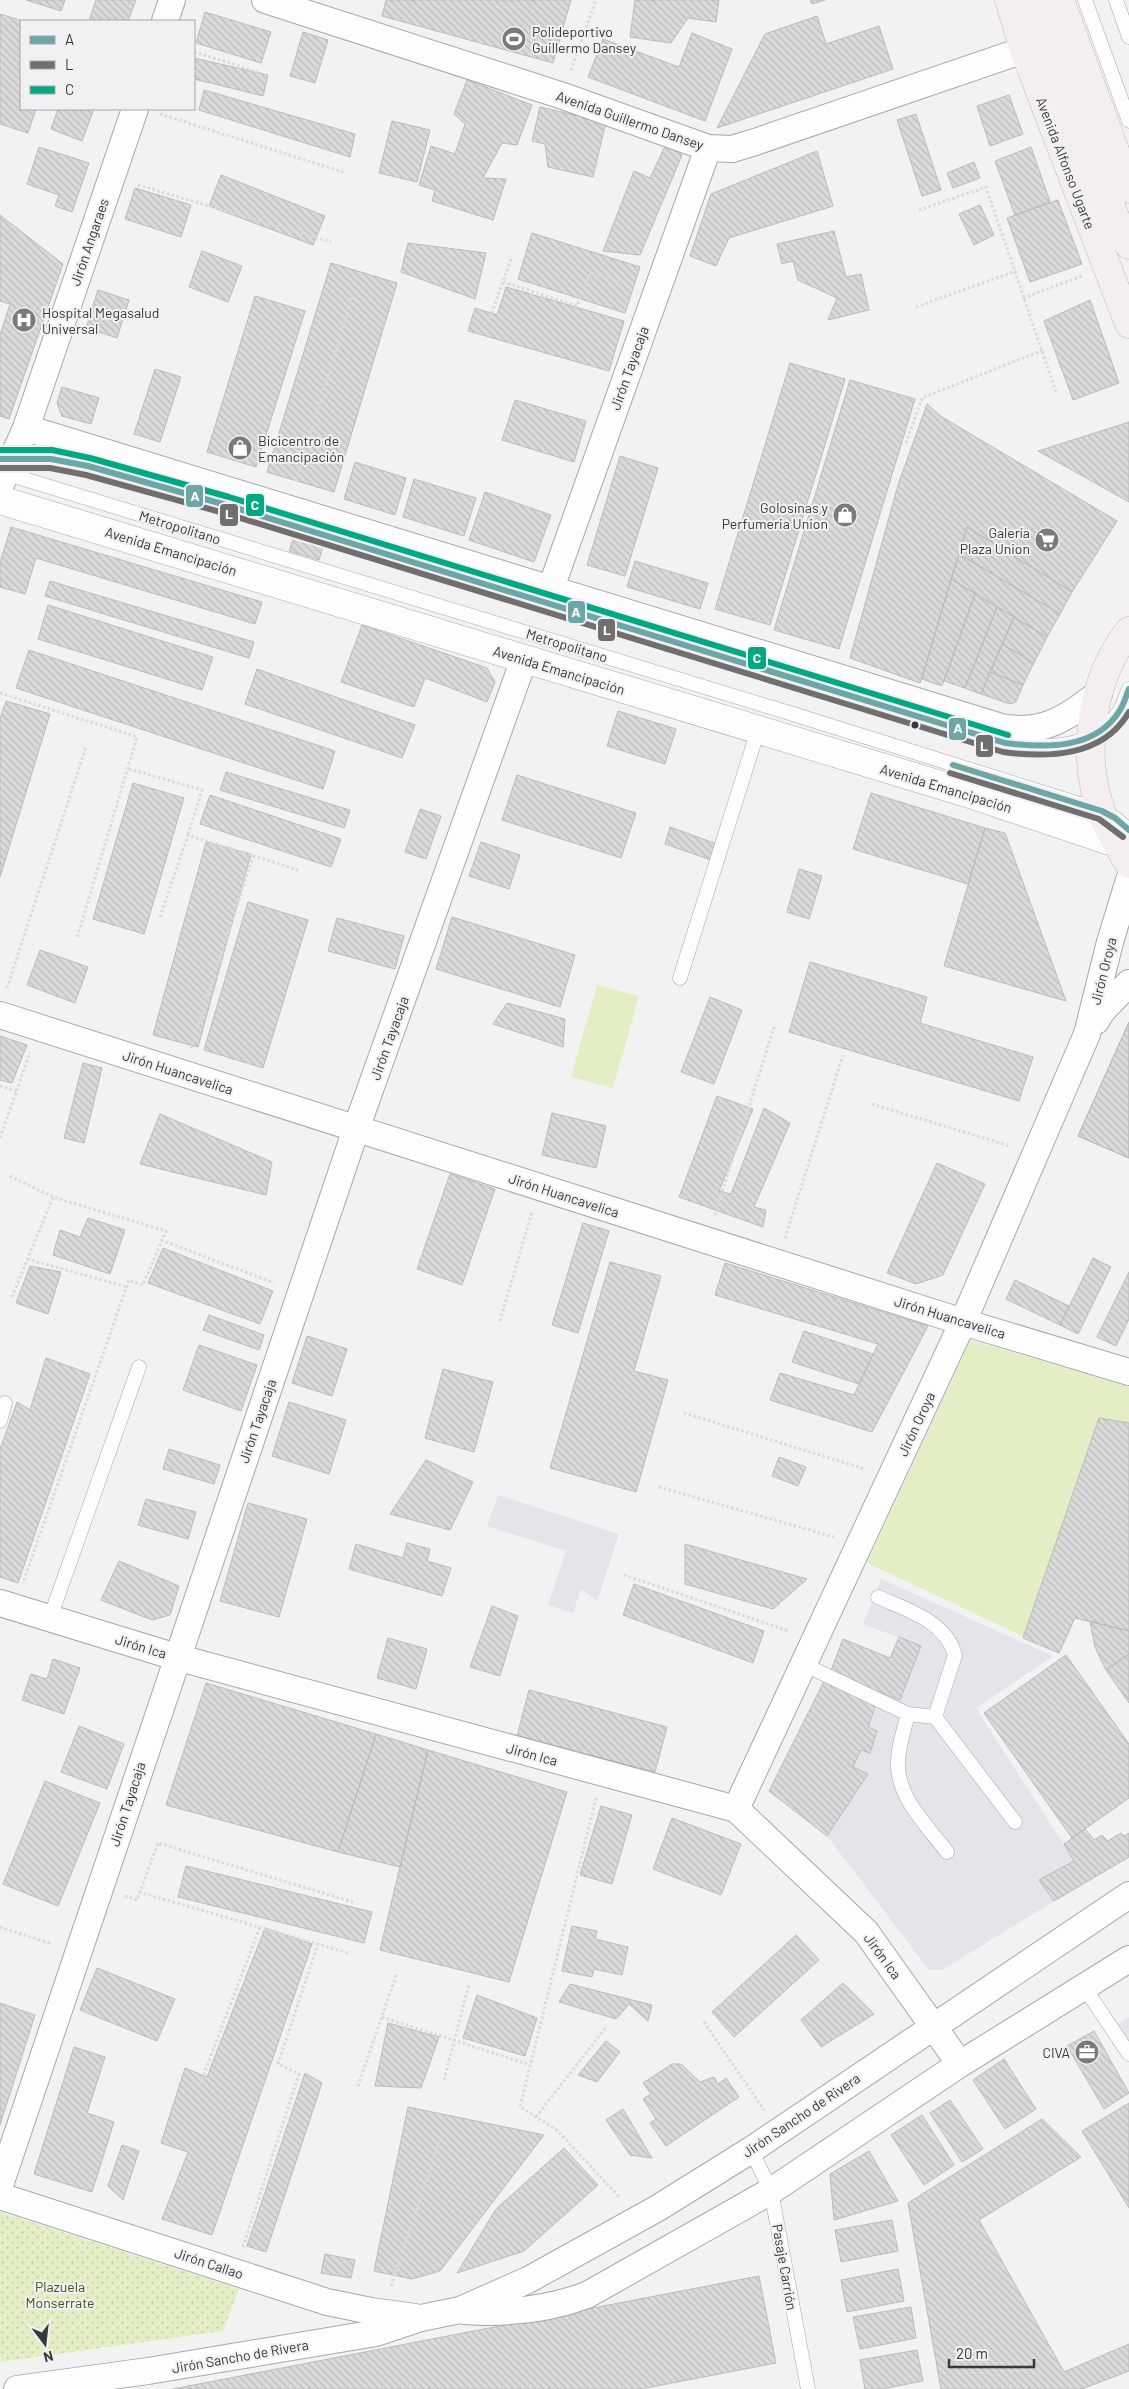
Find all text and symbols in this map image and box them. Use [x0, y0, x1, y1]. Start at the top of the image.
legend [20, 20, 195, 110]
place label: Polideportivo Guillermo Dansey [532, 23, 637, 56]
sports icon: Polideportivo Guillermo Dansey [501, 26, 527, 52]
text: A [65, 30, 74, 48]
text: L [65, 55, 74, 73]
text: C [65, 80, 74, 98]
street label: Avenida Guillermo Dansey [554, 87, 707, 153]
street label: Avenida Alfonso Ugarte [1033, 94, 1099, 232]
street label: Jirón Angaraes [66, 196, 112, 288]
place label: Hospital Megasalud Universal [42, 304, 159, 337]
hospital icon: Hospital Megasalud Universal [11, 307, 37, 333]
street label: Jirón Tayacaja [606, 324, 652, 412]
place label: Bicicentro de Emancipación [258, 432, 344, 465]
shop icon: Bicicentro de Emancipación [227, 435, 253, 461]
line badge: A [185, 484, 204, 508]
text: A [190, 487, 200, 504]
line badge: C [245, 493, 265, 517]
text: C [251, 496, 259, 513]
place label: Golosinas y Perfumeria Union [722, 499, 829, 532]
shop icon: Golosinas y Perfumeria Union [832, 502, 858, 528]
line badge: L [219, 503, 239, 527]
text: L [225, 505, 233, 522]
street label: Metropolitano [137, 507, 223, 547]
street label: Avenida Emancipación [103, 523, 239, 579]
place label: Galería Plaza Union [960, 524, 1030, 557]
supermarket icon: Galería Plaza Union [1034, 527, 1060, 553]
line badge: A [567, 600, 586, 624]
text: A [571, 603, 581, 620]
line badge: L [597, 618, 616, 642]
text: L [603, 621, 611, 638]
street label: Metropolitano [524, 625, 610, 665]
street label: Avenida Emancipación [491, 642, 627, 698]
line badge: C [747, 646, 767, 670]
text: C [753, 649, 761, 666]
line badge: A [948, 717, 967, 741]
text: A [953, 719, 963, 736]
unlabelled marker [910, 720, 920, 730]
line badge: L [975, 734, 994, 758]
text: L [980, 737, 988, 754]
street label: Avenida Emancipación [878, 760, 1014, 816]
street label: Jirón Oroya [1086, 935, 1120, 1007]
street label: Jirón Tayacaja [366, 994, 412, 1082]
street label: Jirón Huancavelica [121, 1046, 235, 1098]
street label: Jirón Huancavelica [507, 1169, 621, 1221]
street label: Jirón Huancavelica [892, 1292, 1008, 1342]
street label: Jirón Tayacaja [235, 1377, 279, 1465]
street label: Jirón Oroya [894, 1389, 938, 1459]
street label: Jirón Ica [113, 1630, 169, 1662]
street label: Jirón Ica [504, 1739, 560, 1769]
street label: Jirón Tayacaja [105, 1760, 149, 1848]
street label: Jirón Ica [861, 1930, 905, 1982]
office icon: CIVA [1074, 2039, 1100, 2065]
place label: CIVA [1042, 2044, 1070, 2061]
street label: Jirón Sancho de Rivera [739, 2069, 863, 2161]
street label: Pasaje Carrión [769, 2223, 801, 2311]
street label: Jirón Callao [172, 2244, 246, 2282]
park label: Plazuela Monserrate [26, 2278, 95, 2311]
north arrow [20, 2319, 70, 2369]
street label: Jirón Sancho de Rivera [170, 2336, 310, 2376]
scale bar [949, 2336, 1034, 2368]
text: 20 m [956, 2344, 988, 2362]
text: N [42, 2348, 55, 2366]

